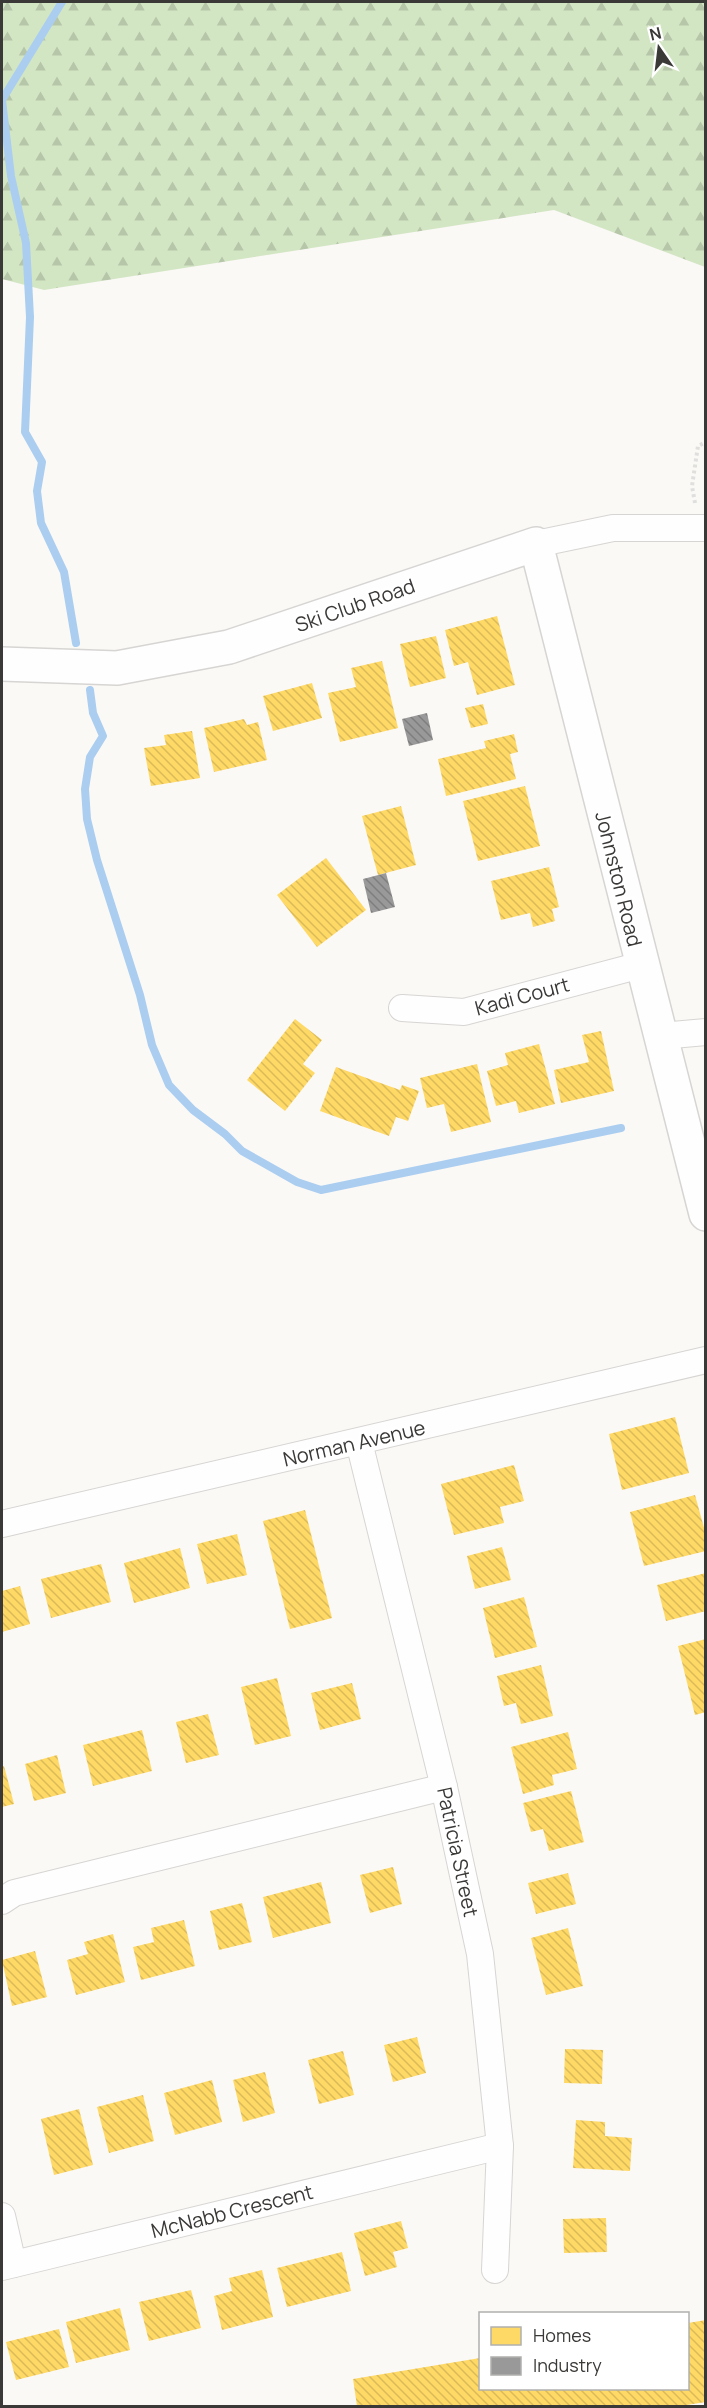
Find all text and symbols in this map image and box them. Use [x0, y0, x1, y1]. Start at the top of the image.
north arrow [629, 18, 689, 78]
text: N [647, 21, 664, 46]
street label: Ski Club Road [291, 572, 419, 638]
street label: Johnston Road [589, 809, 649, 949]
street label: Kadi Court [472, 970, 572, 1022]
street label: Norman Avenue [280, 1414, 428, 1472]
street label: Patricia Street [431, 1785, 485, 1919]
street label: McNabb Crescent [148, 2178, 316, 2244]
legend [479, 2312, 689, 2390]
text: Homes [533, 2323, 591, 2347]
text: Industry [533, 2353, 602, 2377]

